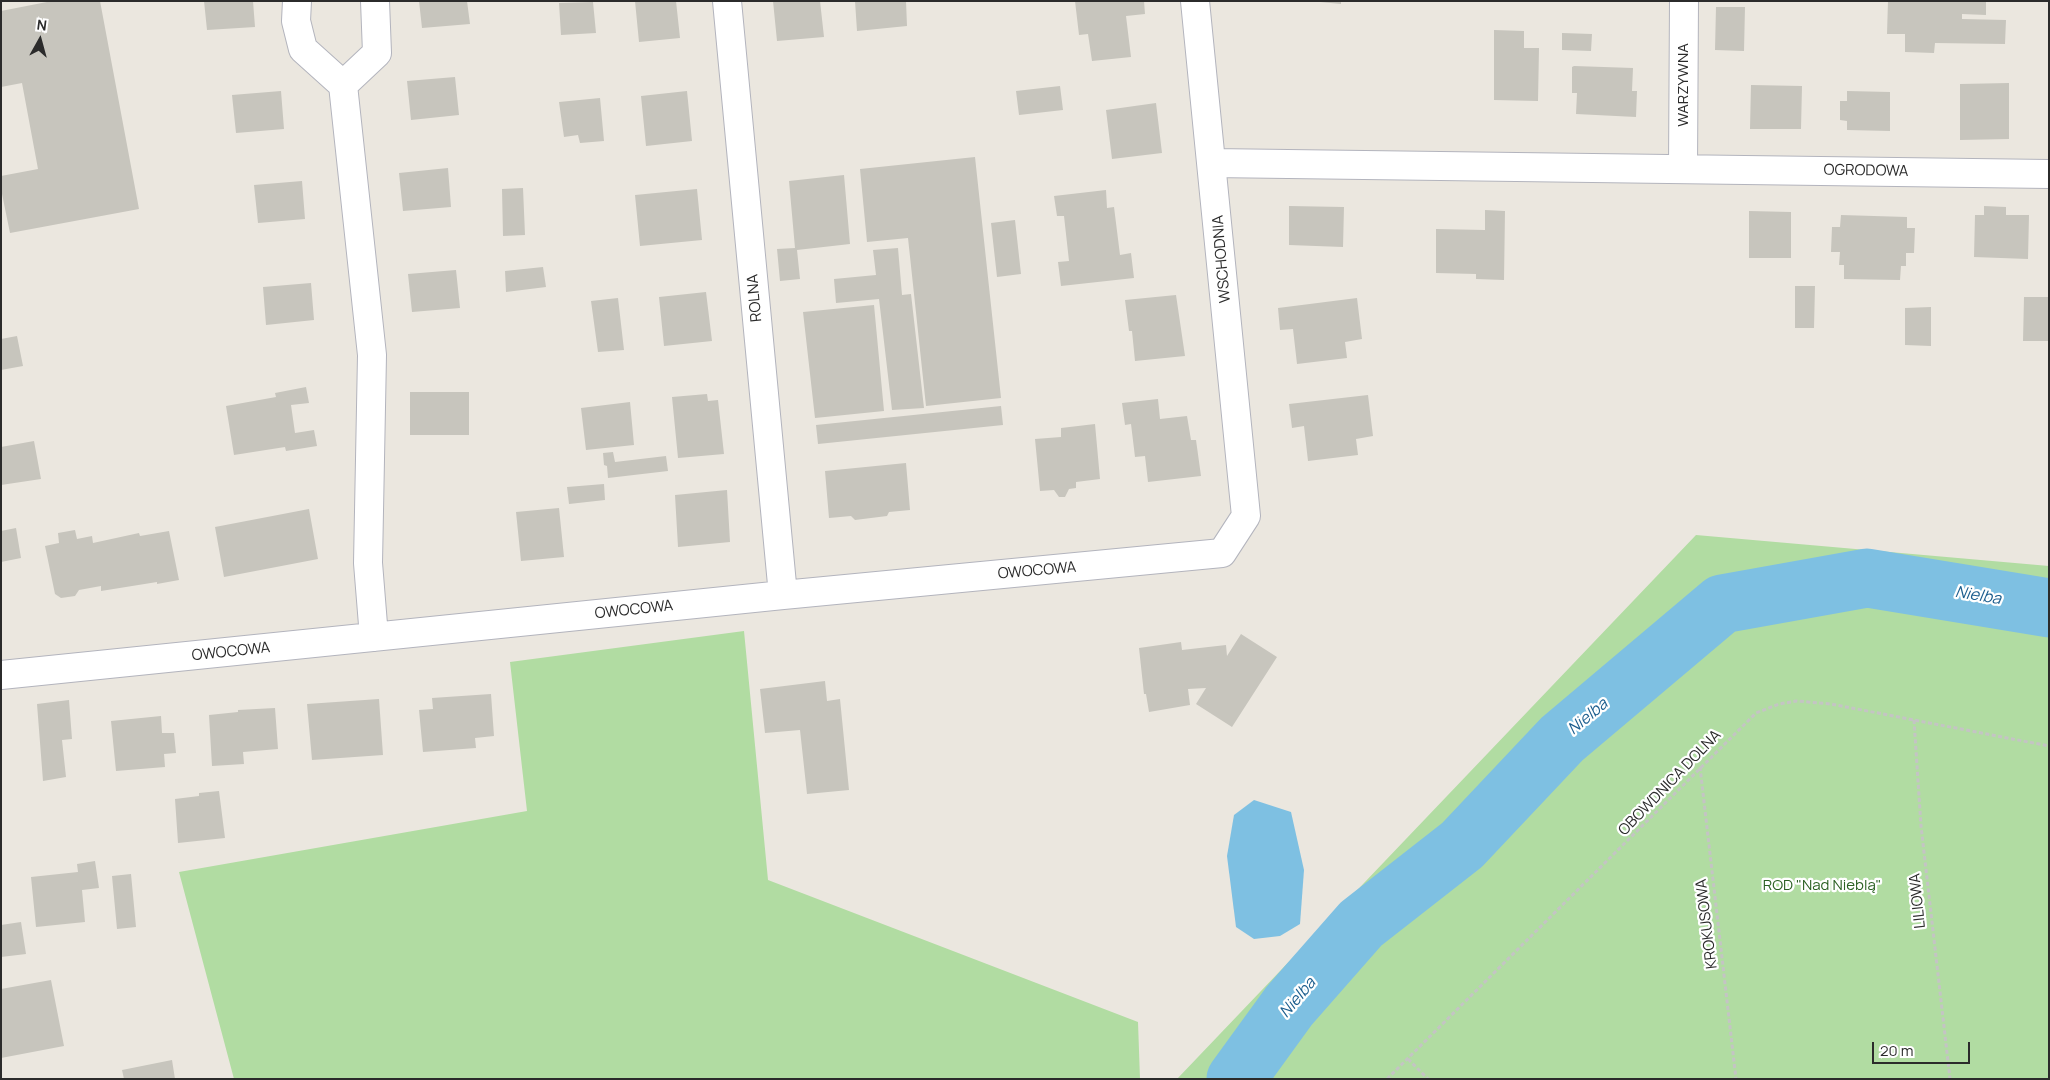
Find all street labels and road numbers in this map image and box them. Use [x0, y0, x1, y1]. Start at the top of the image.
street label: WARZYWNA [1675, 43, 1693, 127]
street label: OGRODOWA [1824, 161, 1908, 181]
street label: WSCHODNIA [1209, 214, 1235, 304]
street label: ROLNA [744, 273, 766, 323]
street label: OWOCOWA [997, 559, 1077, 583]
street label: OWOCOWA [594, 597, 674, 623]
street label: OWOCOWA [191, 639, 271, 665]
street label: OBOWDNICA DOLNA [1615, 727, 1725, 839]
street label: LILIOWA [1906, 873, 1930, 929]
street label: KROKUSOWA [1693, 878, 1721, 970]

